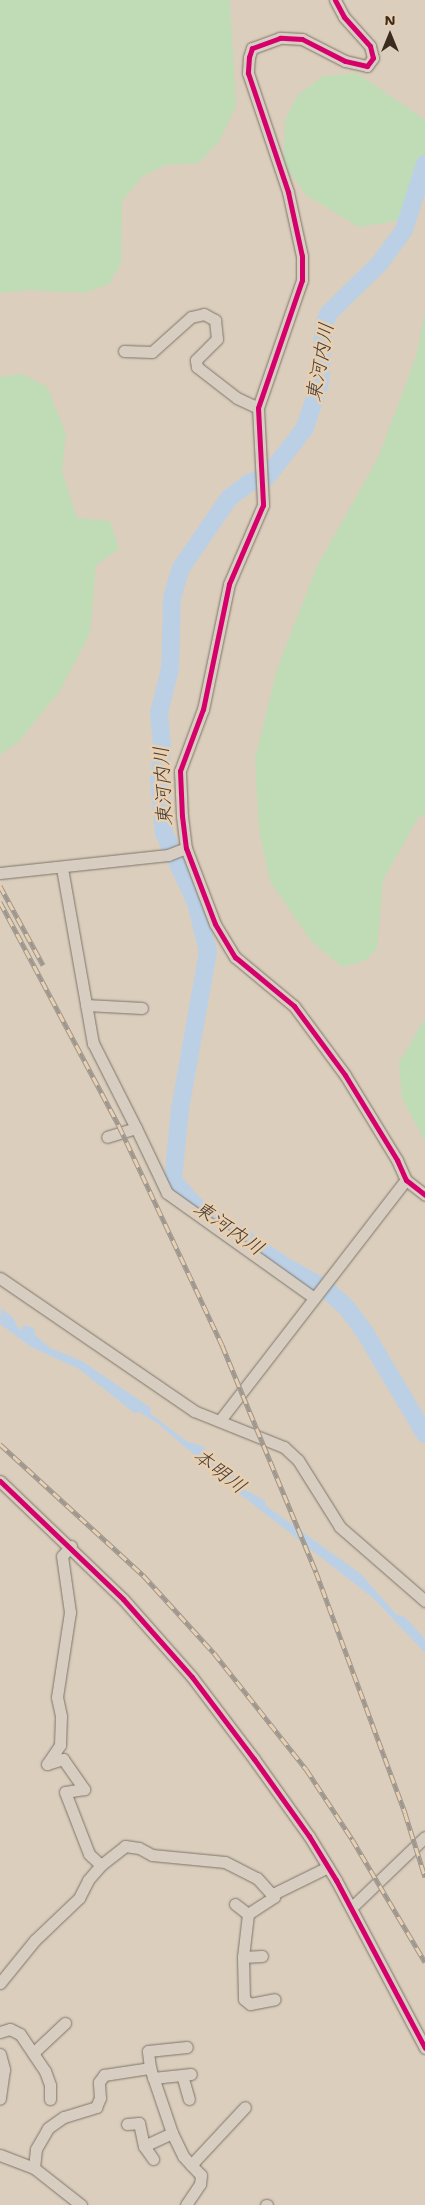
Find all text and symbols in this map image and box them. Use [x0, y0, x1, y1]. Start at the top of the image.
north arrow [365, 10, 415, 60]
text: N [384, 11, 396, 29]
water label: 東河内川 [301, 321, 339, 403]
water label: 東河内川 [149, 745, 177, 827]
water label: 東河内川 [189, 1195, 269, 1261]
water label: 本明川 [189, 1443, 251, 1499]

